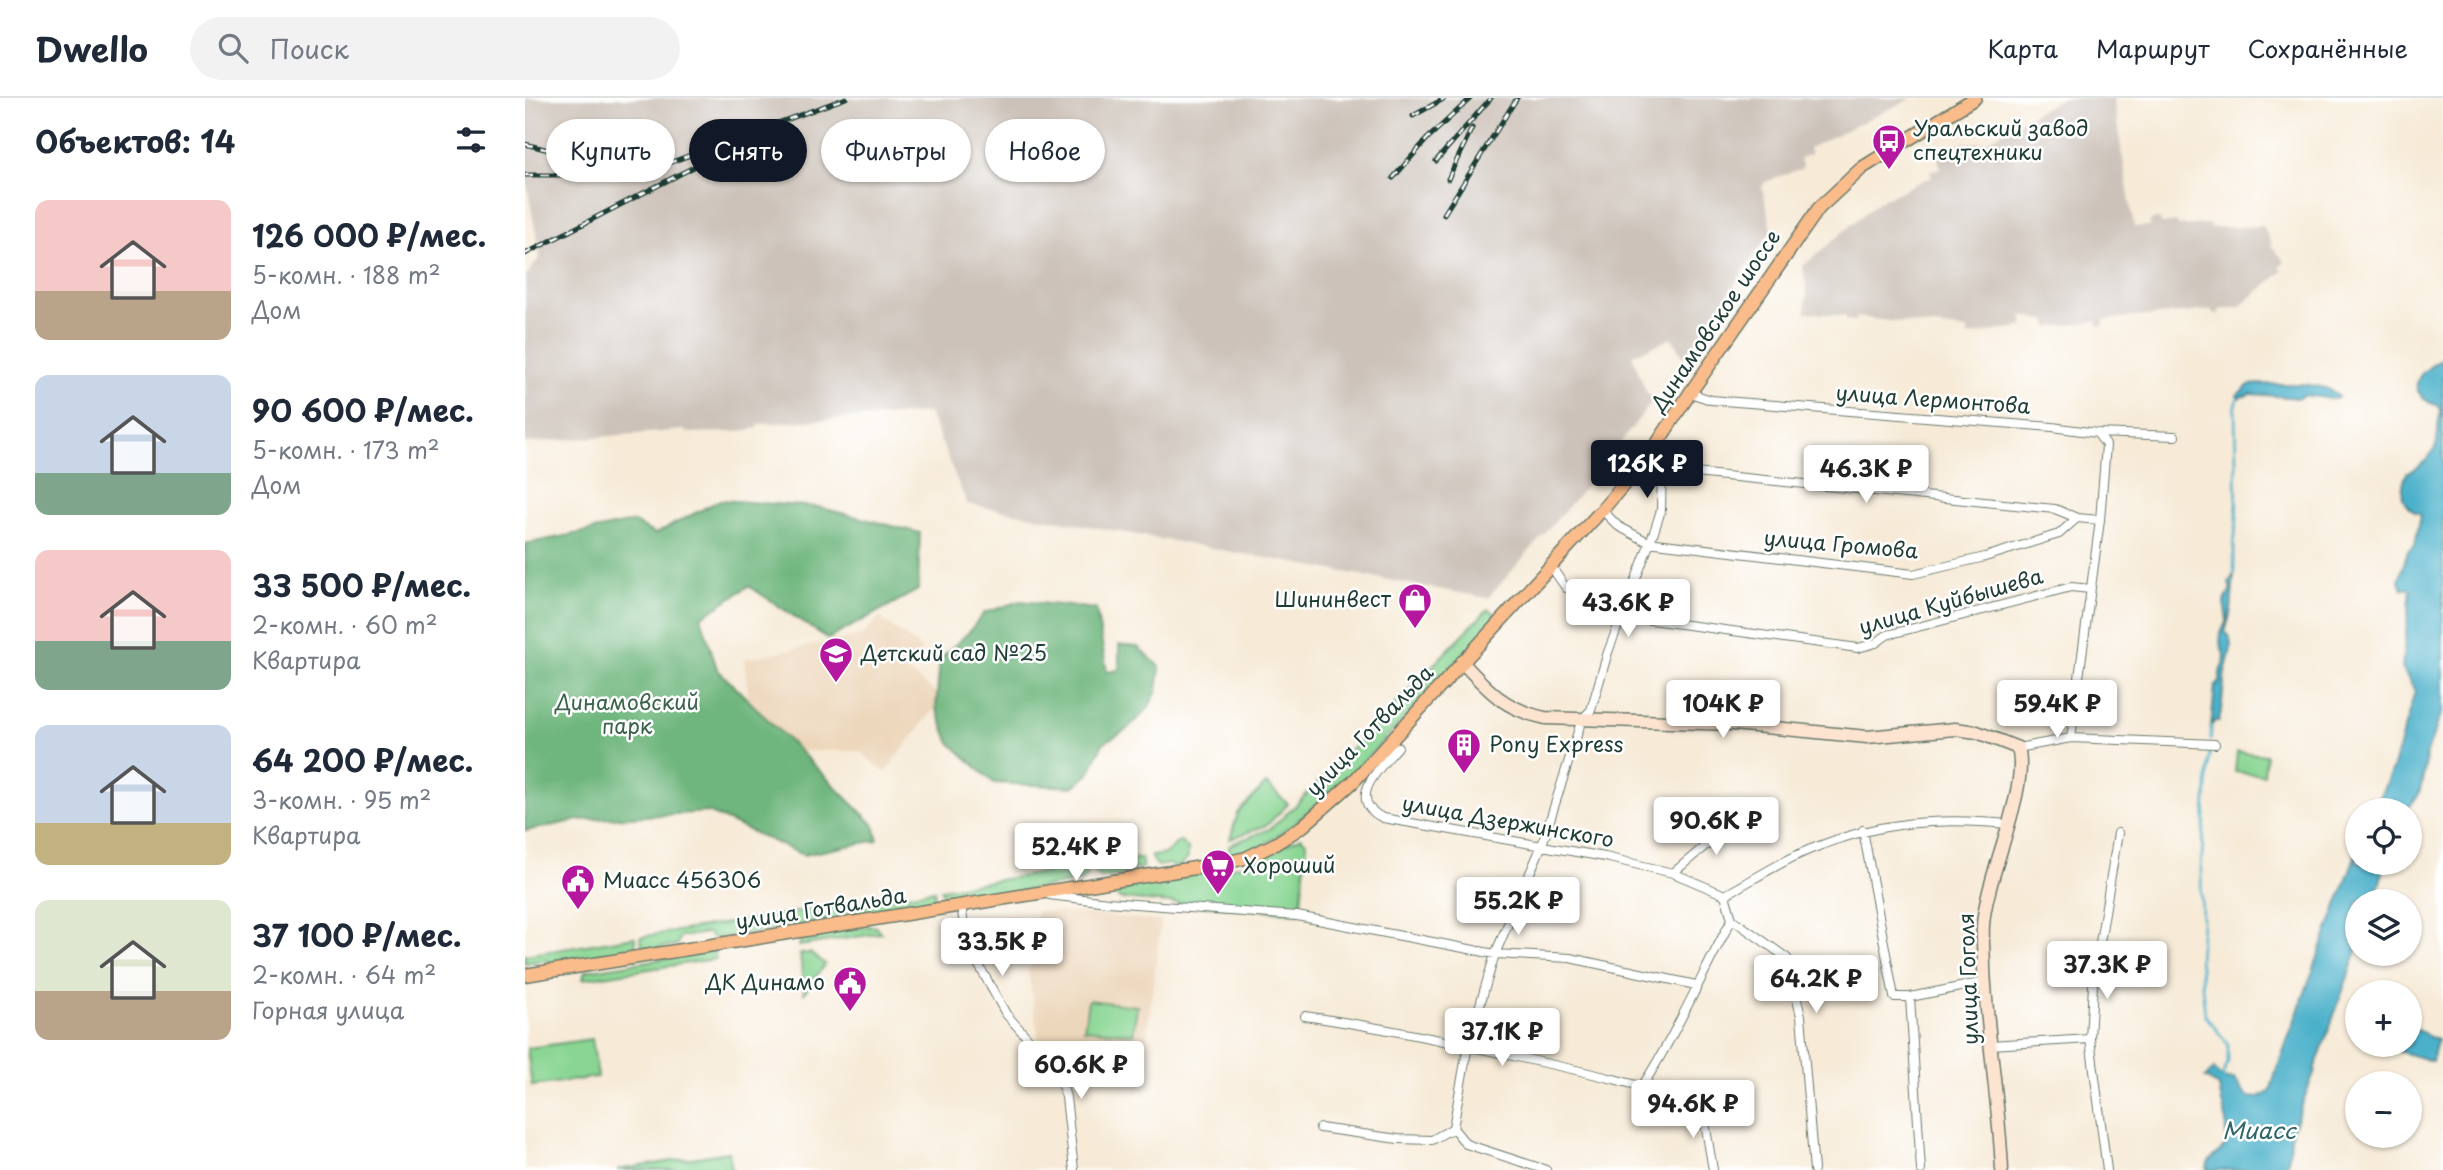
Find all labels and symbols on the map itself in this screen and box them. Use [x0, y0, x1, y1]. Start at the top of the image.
place label: Уральский завод спецтехники [1913, 111, 2089, 167]
bus stop icon: Уральский завод спецтехники [1870, 122, 1908, 171]
street label: Динамовское шоссе [1641, 222, 1787, 418]
street label: улица Лермонтова [1835, 375, 2032, 421]
pin: 126K ₽ [1590, 440, 1704, 500]
pin: 46.3K ₽ [1801, 446, 1931, 505]
street label: улица Громова [1763, 520, 1920, 566]
street label: улица Куйбышева [1855, 559, 2046, 642]
pin: 43.6K ₽ [1563, 580, 1693, 639]
shop icon: Шининвест [1396, 581, 1434, 630]
place label: Шининвест [1274, 582, 1392, 614]
school or university icon: Детский сад №25 [817, 635, 855, 684]
place label: Детский сад №25 [860, 636, 1047, 668]
street label: улица Готвальда [1297, 656, 1440, 803]
pin: 104K ₽ [1666, 680, 1780, 740]
pin: 59.4K ₽ [1992, 680, 2122, 740]
park label: Динамовский парк [554, 685, 699, 741]
building icon: Pony Express [1445, 726, 1483, 775]
place label: Pony Express [1489, 727, 1624, 759]
street label: улица Дзержинского [1400, 786, 1617, 854]
pin: 90.6K ₽ [1651, 798, 1781, 857]
pin: 52.4K ₽ [1011, 824, 1141, 883]
supermarket icon: Хороший [1199, 847, 1237, 896]
place label: Хороший [1243, 848, 1335, 880]
public building icon: Миасс 456306 [559, 862, 597, 911]
place label: Миасс 456306 [603, 863, 761, 895]
street label: улица Готвальда [733, 878, 908, 936]
pin: 55.2K ₽ [1453, 878, 1583, 937]
street label: улица Гоголя [1949, 912, 1985, 1046]
pin: 33.5K ₽ [937, 918, 1067, 978]
pin: 37.3K ₽ [2042, 942, 2172, 1001]
pin: 64.2K ₽ [1751, 956, 1881, 1015]
public building icon: ДК Динамо [831, 964, 869, 1013]
place label: ДК Динамо [705, 965, 825, 997]
pin: 37.1K ₽ [1437, 1009, 1567, 1068]
pin: 60.6K ₽ [1016, 1042, 1146, 1101]
pin: 94.6K ₽ [1628, 1080, 1758, 1140]
water label: Миасс [2222, 1112, 2298, 1147]

